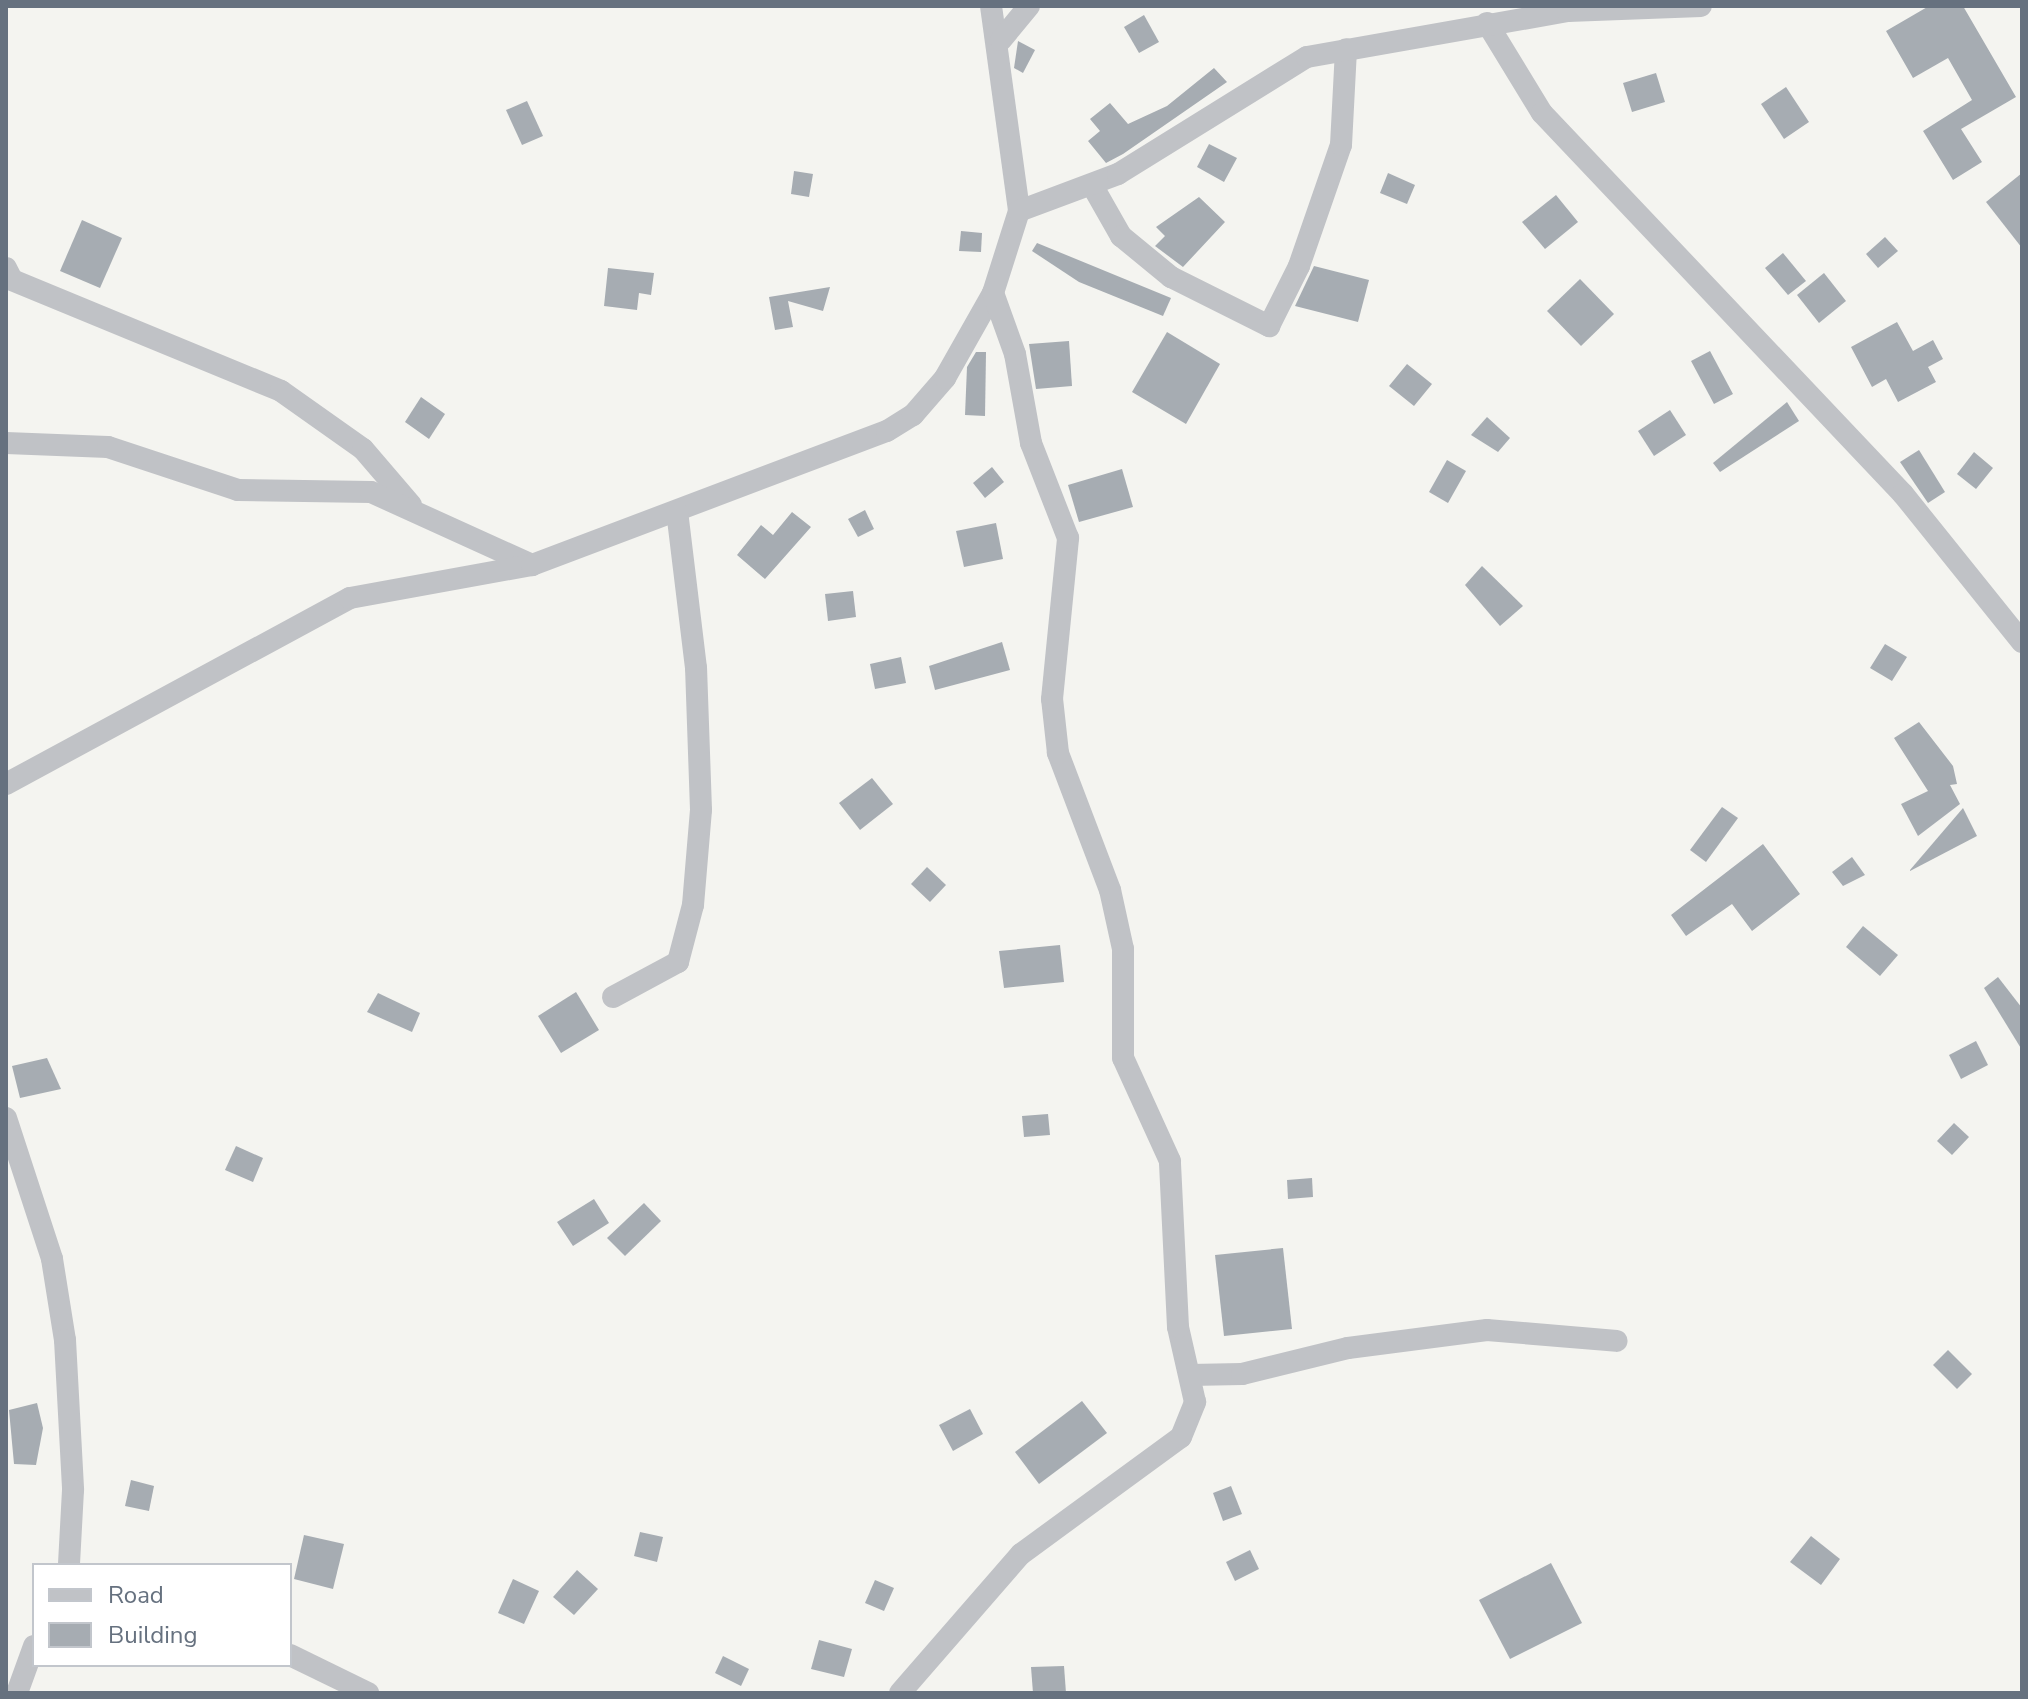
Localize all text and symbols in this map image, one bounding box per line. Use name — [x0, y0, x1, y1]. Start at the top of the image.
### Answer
legend — [32, 1563, 292, 1667]
text: Road — [108, 1579, 164, 1611]
text: Building — [108, 1619, 198, 1651]

